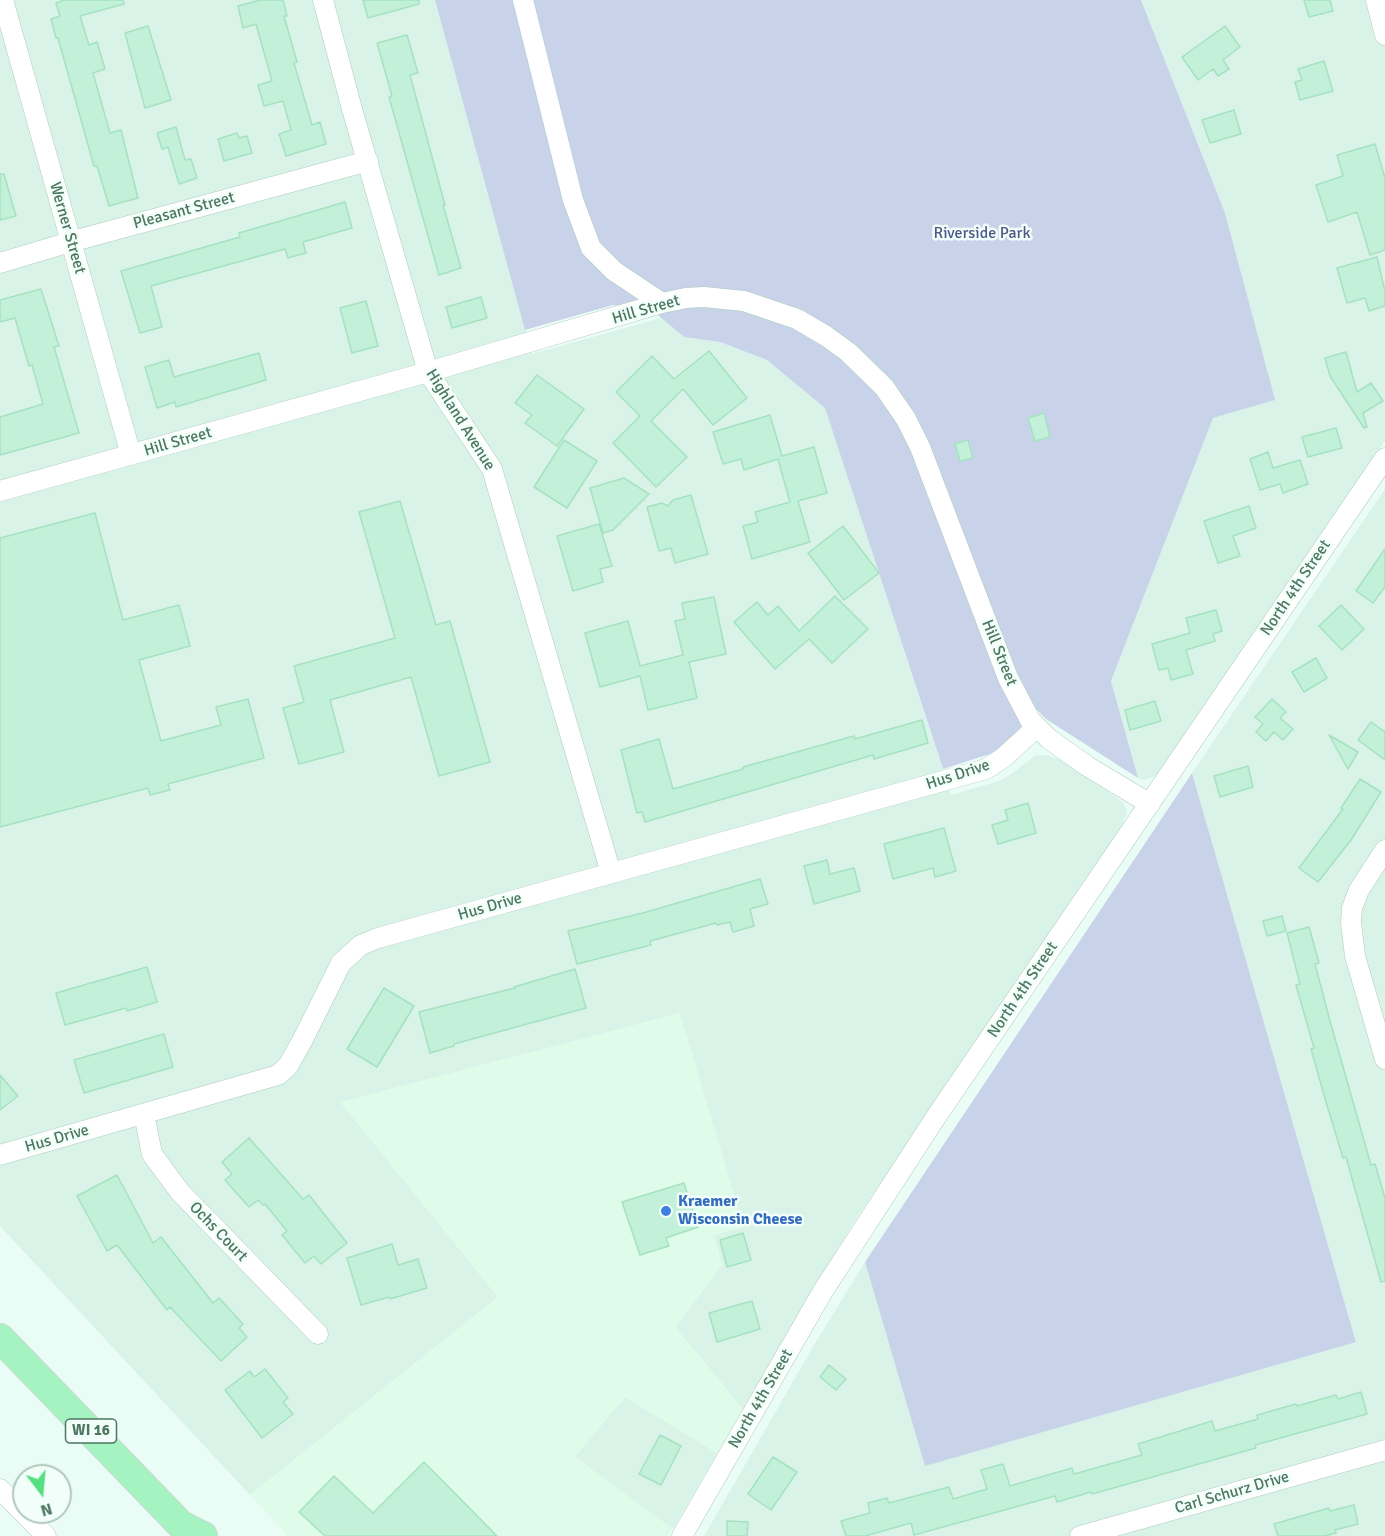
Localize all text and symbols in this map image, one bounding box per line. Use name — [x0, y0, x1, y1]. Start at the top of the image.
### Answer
street label: Werner Street — [45, 180, 89, 276]
street label: Pleasant Street — [131, 188, 237, 234]
park label: Riverside Park — [934, 224, 1030, 244]
street label: Hill Street — [610, 291, 682, 329]
street label: Highland Avenue — [421, 366, 499, 474]
street label: Hill Street — [142, 423, 214, 461]
street label: North 4th Street — [1257, 536, 1335, 640]
street label: Hill Street — [977, 617, 1021, 689]
street label: Hus Drive — [924, 756, 992, 794]
street label: Hus Drive — [456, 889, 524, 925]
street label: North 4th Street — [984, 938, 1062, 1042]
street label: Hus Drive — [23, 1121, 91, 1157]
place label: Kraemer Wisconsin Cheese — [678, 1192, 802, 1230]
street label: Ochs Court — [185, 1198, 251, 1266]
marker: Kraemer Wisconsin Cheese — [659, 1204, 673, 1218]
street label: North 4th Street — [725, 1346, 797, 1452]
road number: WI 16 — [66, 1419, 116, 1443]
north arrow — [12, 1464, 72, 1524]
street label: Carl Schurz Drive — [1173, 1467, 1291, 1519]
text: N — [38, 1498, 55, 1521]

